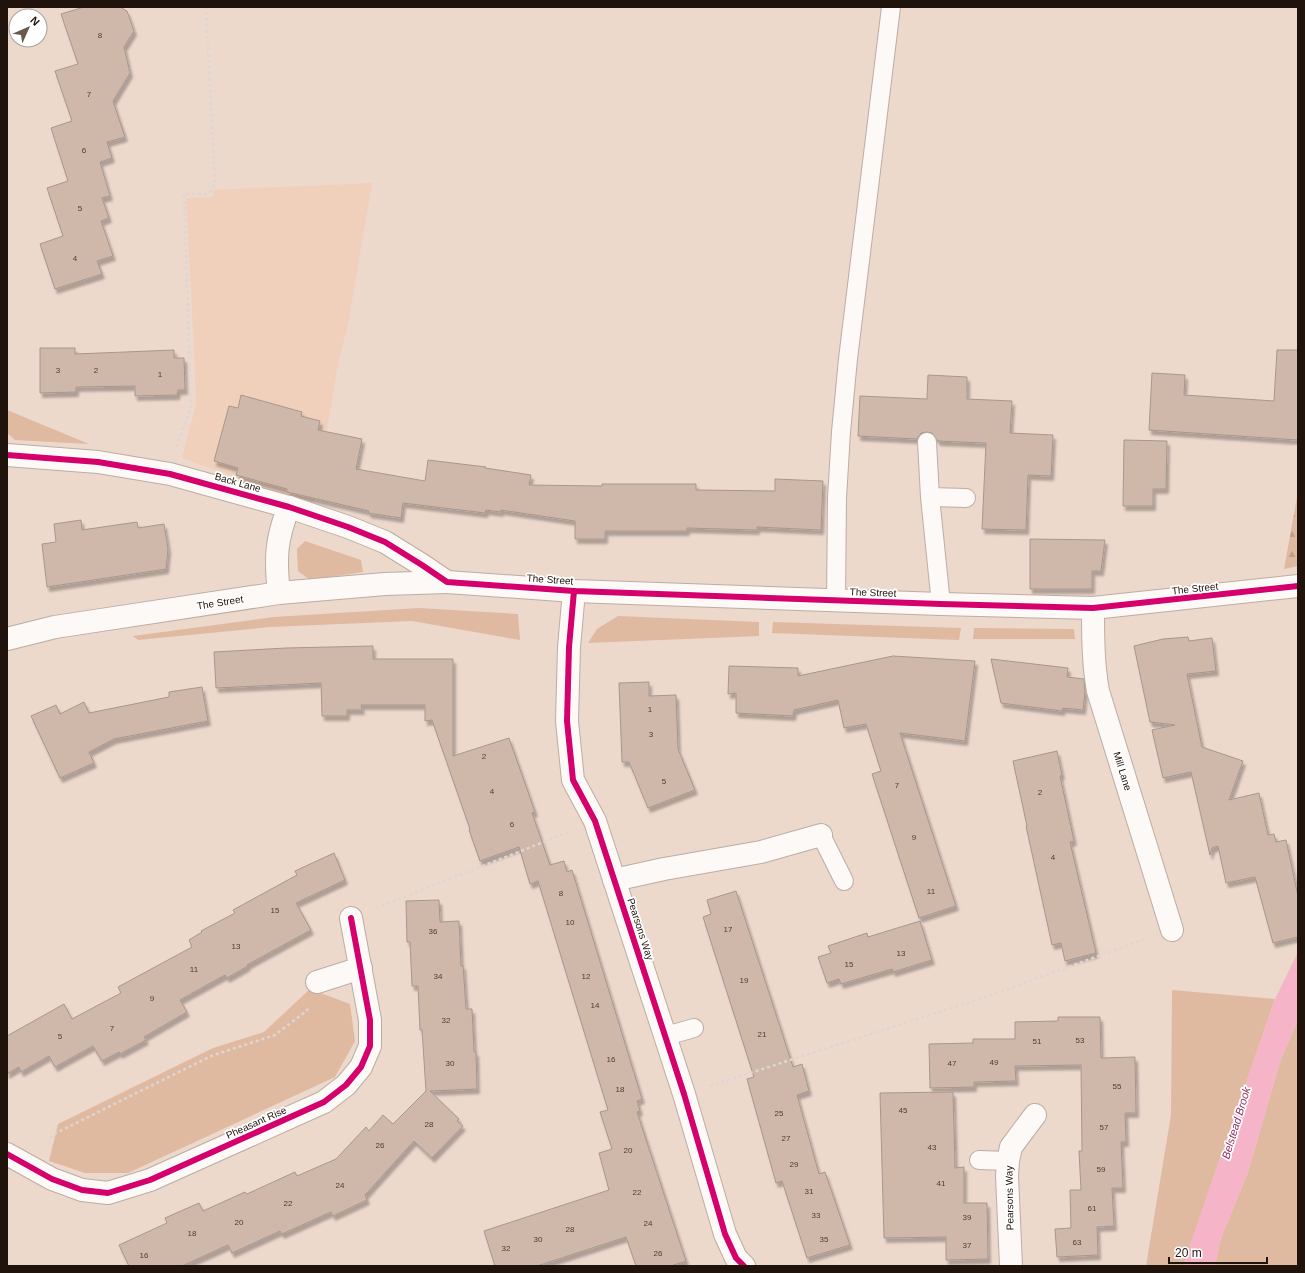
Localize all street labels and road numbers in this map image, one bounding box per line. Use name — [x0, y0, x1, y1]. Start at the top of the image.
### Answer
street label: Back Lane — [214, 471, 263, 494]
street label: The Street — [526, 572, 574, 587]
street label: The Street — [1171, 581, 1219, 596]
street label: The Street — [849, 586, 897, 599]
street label: The Street — [196, 593, 244, 612]
street label: Mill Lane — [1111, 750, 1134, 792]
street label: Pearsons Way — [625, 897, 656, 962]
street label: Pheasant Rise — [224, 1104, 289, 1141]
street label: Pearsons Way — [1003, 1166, 1016, 1230]

